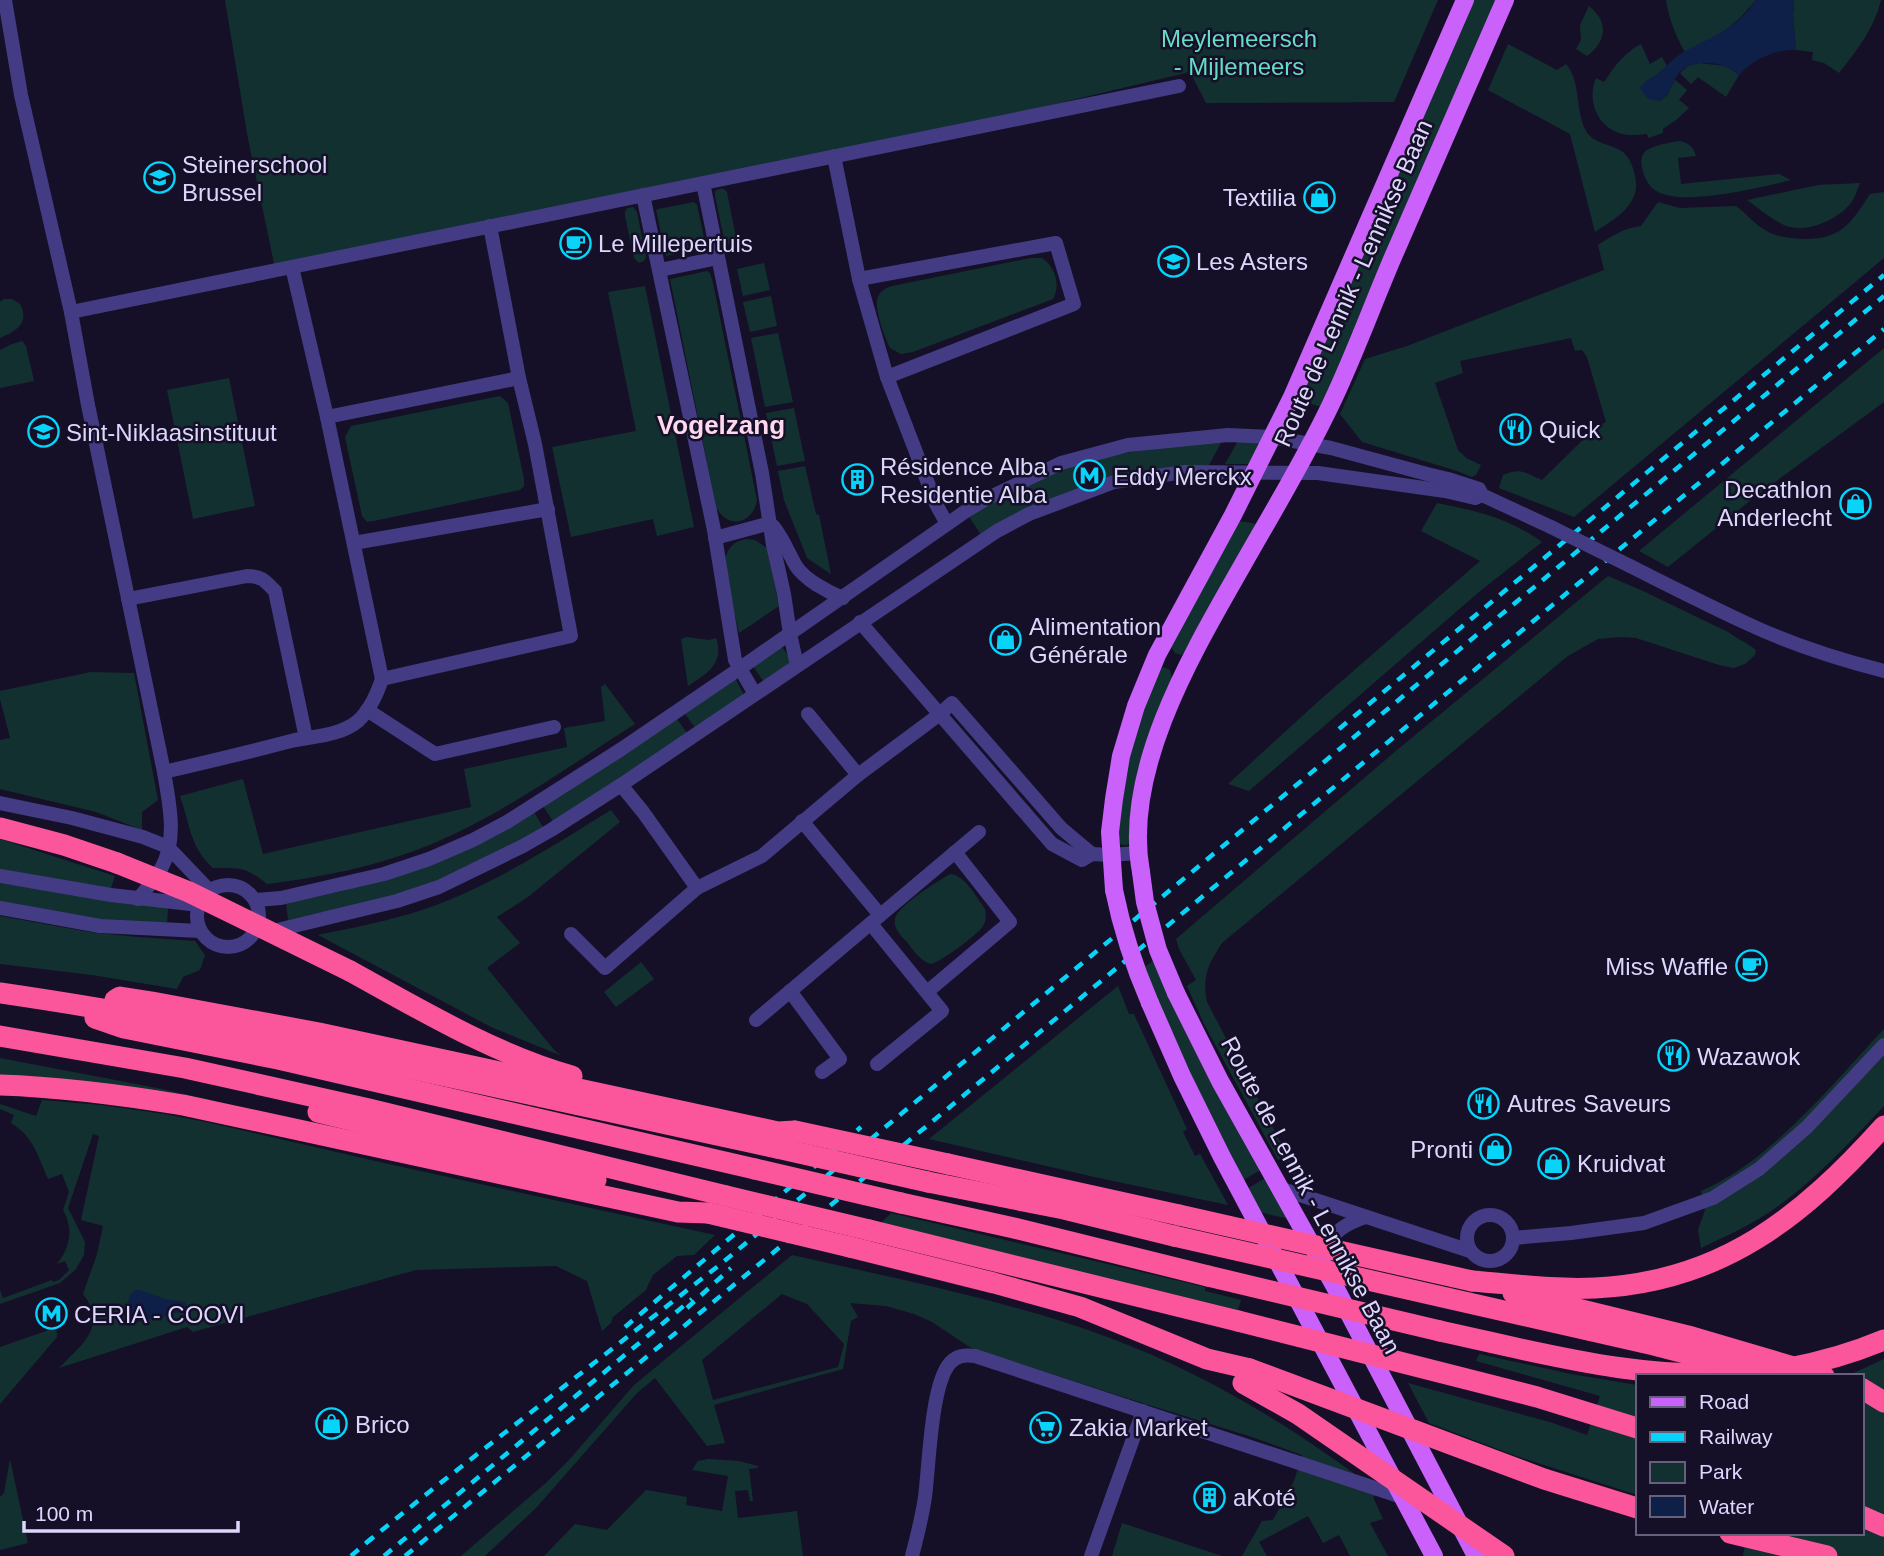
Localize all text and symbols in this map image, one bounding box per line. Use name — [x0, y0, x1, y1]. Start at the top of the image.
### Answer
park label: Meylemeersch - Mijlemeers — [1161, 25, 1317, 80]
street label: Route de Lennik - Lennikse Baan — [1268, 115, 1438, 451]
place label: Steinerschool Brussel — [182, 151, 327, 206]
school or university icon: Steinerschool Brussel — [142, 161, 176, 195]
shop icon: Textilia — [1302, 180, 1336, 214]
place label: Textilia — [1223, 184, 1297, 211]
cafe icon: Le Millepertuis — [558, 226, 592, 260]
place label: Le Millepertuis — [598, 230, 753, 257]
school or university icon: Les Asters — [1156, 244, 1190, 278]
place label: Les Asters — [1196, 248, 1308, 275]
district label: Vogelzang — [657, 410, 785, 440]
restaurant icon: Quick — [1499, 412, 1533, 446]
school or university icon: Sint-Niklaasinstituut — [26, 415, 60, 449]
place label: Quick — [1539, 416, 1601, 443]
place label: Sint-Niklaasinstituut — [66, 419, 277, 446]
place label: Résidence Alba - Residentie Alba — [880, 453, 1061, 508]
metro station icon: Eddy Merckx — [1073, 459, 1107, 493]
building icon: Résidence Alba - Residentie Alba — [840, 463, 874, 497]
place label: Eddy Merckx — [1113, 463, 1252, 490]
place label: Decathlon Anderlecht — [1717, 476, 1832, 531]
shop icon: Decathlon Anderlecht — [1838, 486, 1872, 520]
place label: Alimentation Générale — [1029, 613, 1161, 668]
shop icon: Alimentation Générale — [989, 623, 1023, 657]
cafe icon: Miss Waffle — [1734, 949, 1768, 983]
place label: Miss Waffle — [1605, 953, 1728, 980]
street label: Route de Lennik - Lennikse Baan — [1216, 1032, 1406, 1358]
restaurant icon: Wazawok — [1657, 1039, 1691, 1073]
place label: Wazawok — [1697, 1043, 1801, 1070]
restaurant icon: Autres Saveurs — [1467, 1086, 1501, 1120]
place label: Autres Saveurs — [1507, 1090, 1671, 1117]
shop icon: Pronti — [1479, 1132, 1513, 1166]
place label: Pronti — [1410, 1136, 1473, 1163]
shop icon: Kruidvat — [1537, 1146, 1571, 1180]
place label: Kruidvat — [1577, 1150, 1665, 1177]
metro station icon: CERIA - COOVI — [34, 1297, 68, 1331]
place label: CERIA - COOVI — [74, 1301, 245, 1328]
legend — [1636, 1374, 1863, 1535]
text: Road — [1699, 1390, 1749, 1413]
shop icon: Brico — [315, 1407, 349, 1441]
supermarket icon: Zakia Market — [1029, 1410, 1063, 1444]
place label: Brico — [355, 1411, 410, 1438]
place label: Zakia Market — [1069, 1414, 1208, 1441]
text: Railway — [1699, 1425, 1773, 1448]
text: Park — [1699, 1460, 1743, 1483]
building icon: aKoté — [1193, 1480, 1227, 1514]
place label: aKoté — [1233, 1484, 1296, 1511]
scale bar — [24, 1490, 238, 1534]
text: Water — [1699, 1495, 1754, 1518]
text: 100 m — [35, 1502, 93, 1525]

